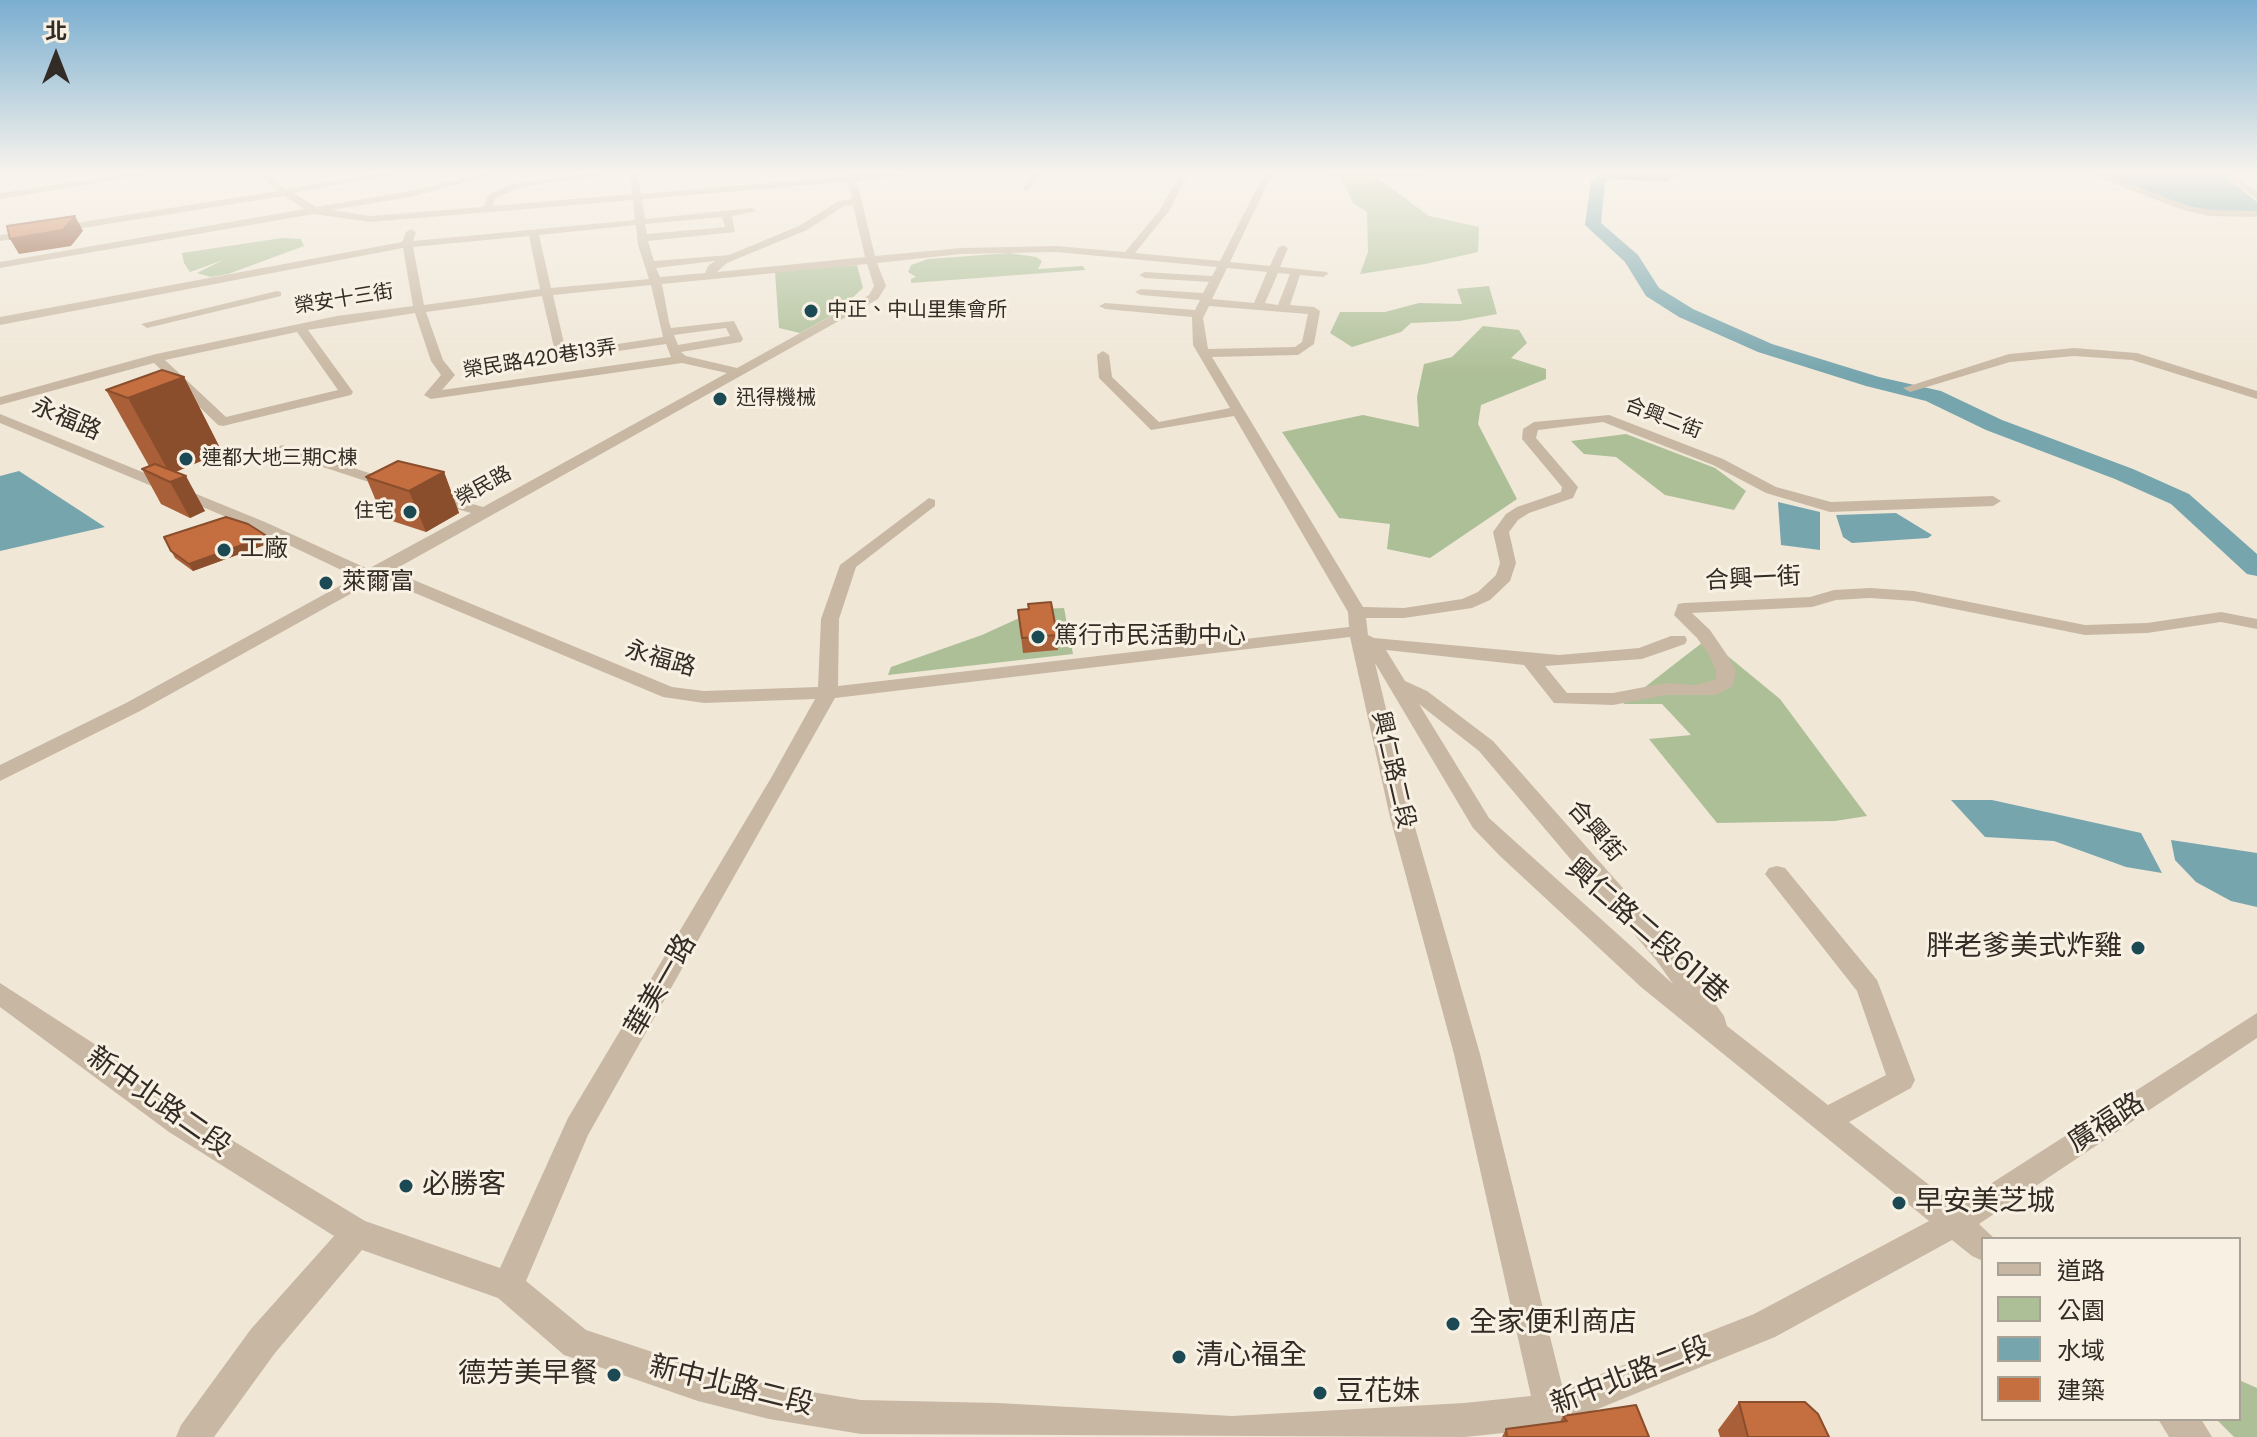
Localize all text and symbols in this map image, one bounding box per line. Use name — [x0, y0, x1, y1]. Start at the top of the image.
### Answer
north arrow — [16, 16, 96, 96]
text: 北 — [45, 16, 67, 47]
street label: 榮安十三街 — [293, 280, 395, 320]
place label: 中正、中山里集會所 — [827, 299, 1007, 323]
marker: 中正、中山里集會所 — [802, 302, 820, 320]
street label: 榮民路420巷13弄 — [462, 336, 618, 384]
place label: 迅得機械 — [736, 387, 816, 411]
marker: 迅得機械 — [711, 390, 729, 408]
street label: 永福路 — [27, 393, 105, 447]
street label: 合興二街 — [1621, 393, 1705, 445]
place label: 連都大地三期C棟 — [202, 447, 357, 471]
marker: 連都大地三期C棟 — [177, 450, 195, 468]
street label: 榮民路 — [452, 462, 516, 512]
place label: 住宅 — [354, 500, 394, 524]
marker: 住宅 — [401, 503, 419, 521]
place label: 工廠 — [240, 536, 288, 564]
marker: 工廠 — [215, 541, 233, 559]
street label: 合興一街 — [1704, 563, 1802, 597]
place label: 萊爾富 — [342, 569, 414, 597]
marker: 萊爾富 — [317, 574, 335, 592]
place label: 篤行市民活動中心 — [1054, 623, 1246, 651]
marker: 篤行市民活動中心 — [1029, 628, 1047, 646]
street label: 永福路 — [621, 636, 699, 684]
street label: 興仁路二段 — [1364, 708, 1420, 832]
street label: 合興街 — [1561, 795, 1629, 869]
street label: 興仁路二段611巷 — [1558, 853, 1734, 1011]
street label: 華美一路 — [619, 929, 705, 1043]
place label: 胖老爹美式炸雞 — [1926, 931, 2122, 965]
marker: 胖老爹美式炸雞 — [2129, 939, 2147, 957]
street label: 新中北路二段 — [80, 1041, 236, 1165]
street label: 廣福路 — [2063, 1087, 2151, 1161]
place label: 必勝客 — [422, 1169, 506, 1203]
marker: 必勝客 — [397, 1177, 415, 1195]
place label: 早安美芝城 — [1915, 1186, 2055, 1220]
marker: 早安美芝城 — [1890, 1194, 1908, 1212]
legend — [1981, 1237, 2241, 1421]
text: 道路 — [2057, 1254, 2105, 1287]
text: 公園 — [2057, 1294, 2105, 1327]
place label: 全家便利商店 — [1469, 1307, 1637, 1341]
marker: 全家便利商店 — [1444, 1315, 1462, 1333]
street label: 新中北路二段 — [1547, 1331, 1715, 1423]
text: 水域 — [2057, 1334, 2105, 1367]
place label: 清心福全 — [1195, 1340, 1307, 1374]
marker: 清心福全 — [1170, 1348, 1188, 1366]
street label: 新中北路二段 — [645, 1350, 817, 1424]
place label: 德芳美早餐 — [458, 1358, 598, 1392]
marker: 德芳美早餐 — [605, 1366, 623, 1384]
text: 建築 — [2057, 1374, 2105, 1407]
place label: 豆花妹 — [1336, 1376, 1420, 1410]
marker: 豆花妹 — [1311, 1384, 1329, 1402]

